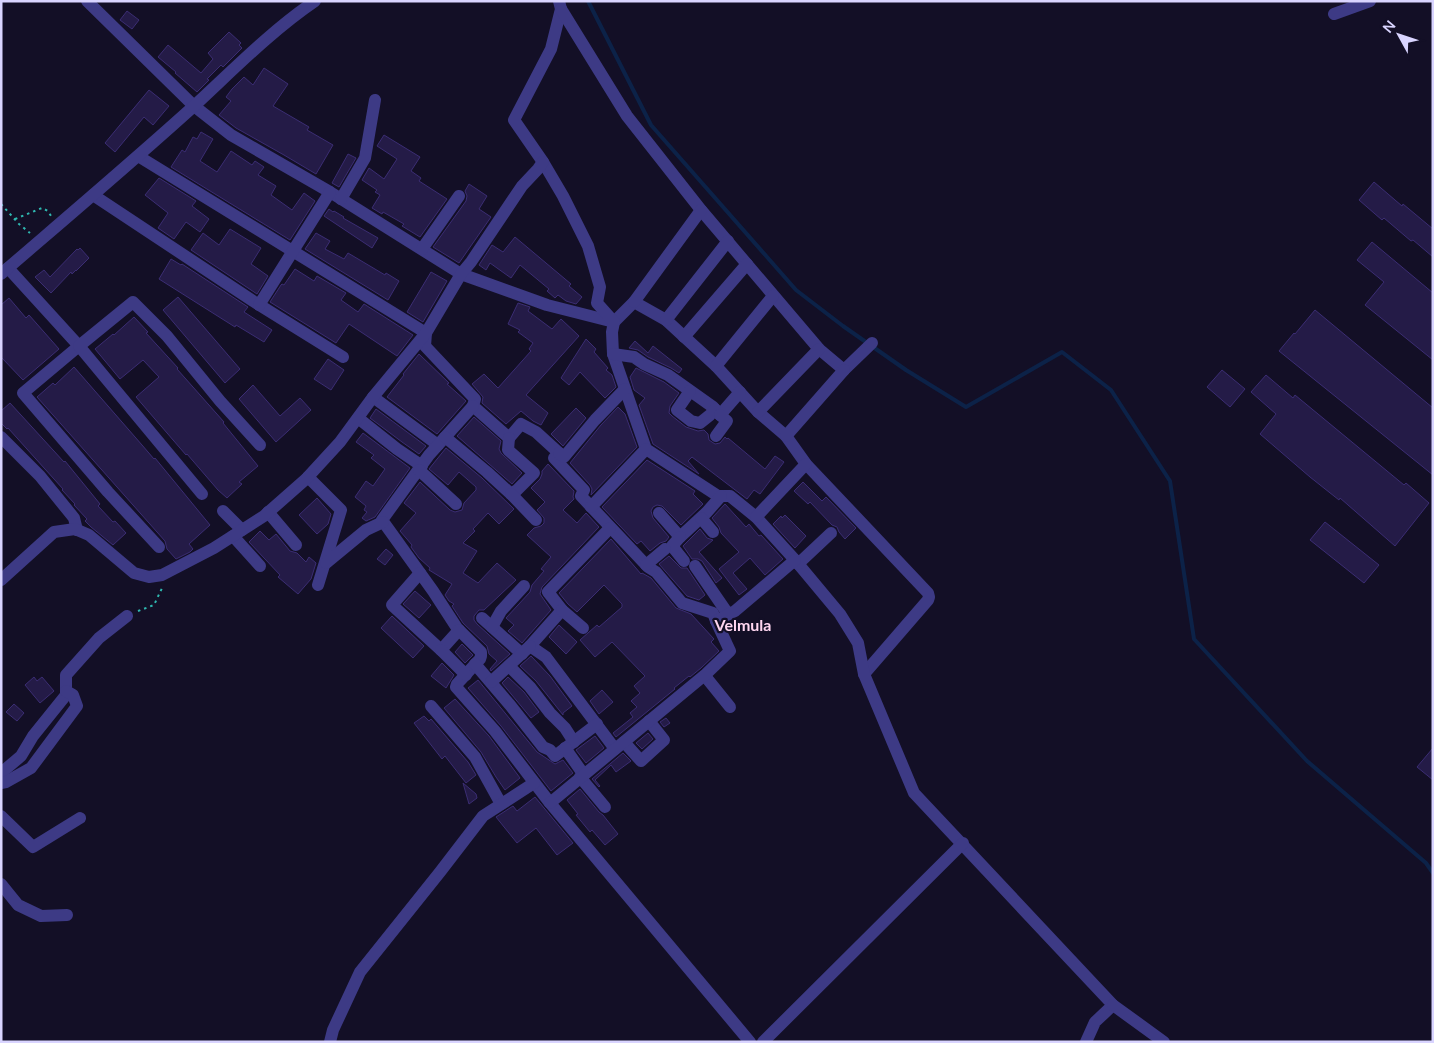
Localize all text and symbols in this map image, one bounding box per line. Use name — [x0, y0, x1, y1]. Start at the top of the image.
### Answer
north arrow — [1374, 10, 1424, 60]
text: N — [1379, 17, 1399, 36]
district label: Velmula — [714, 615, 771, 634]

